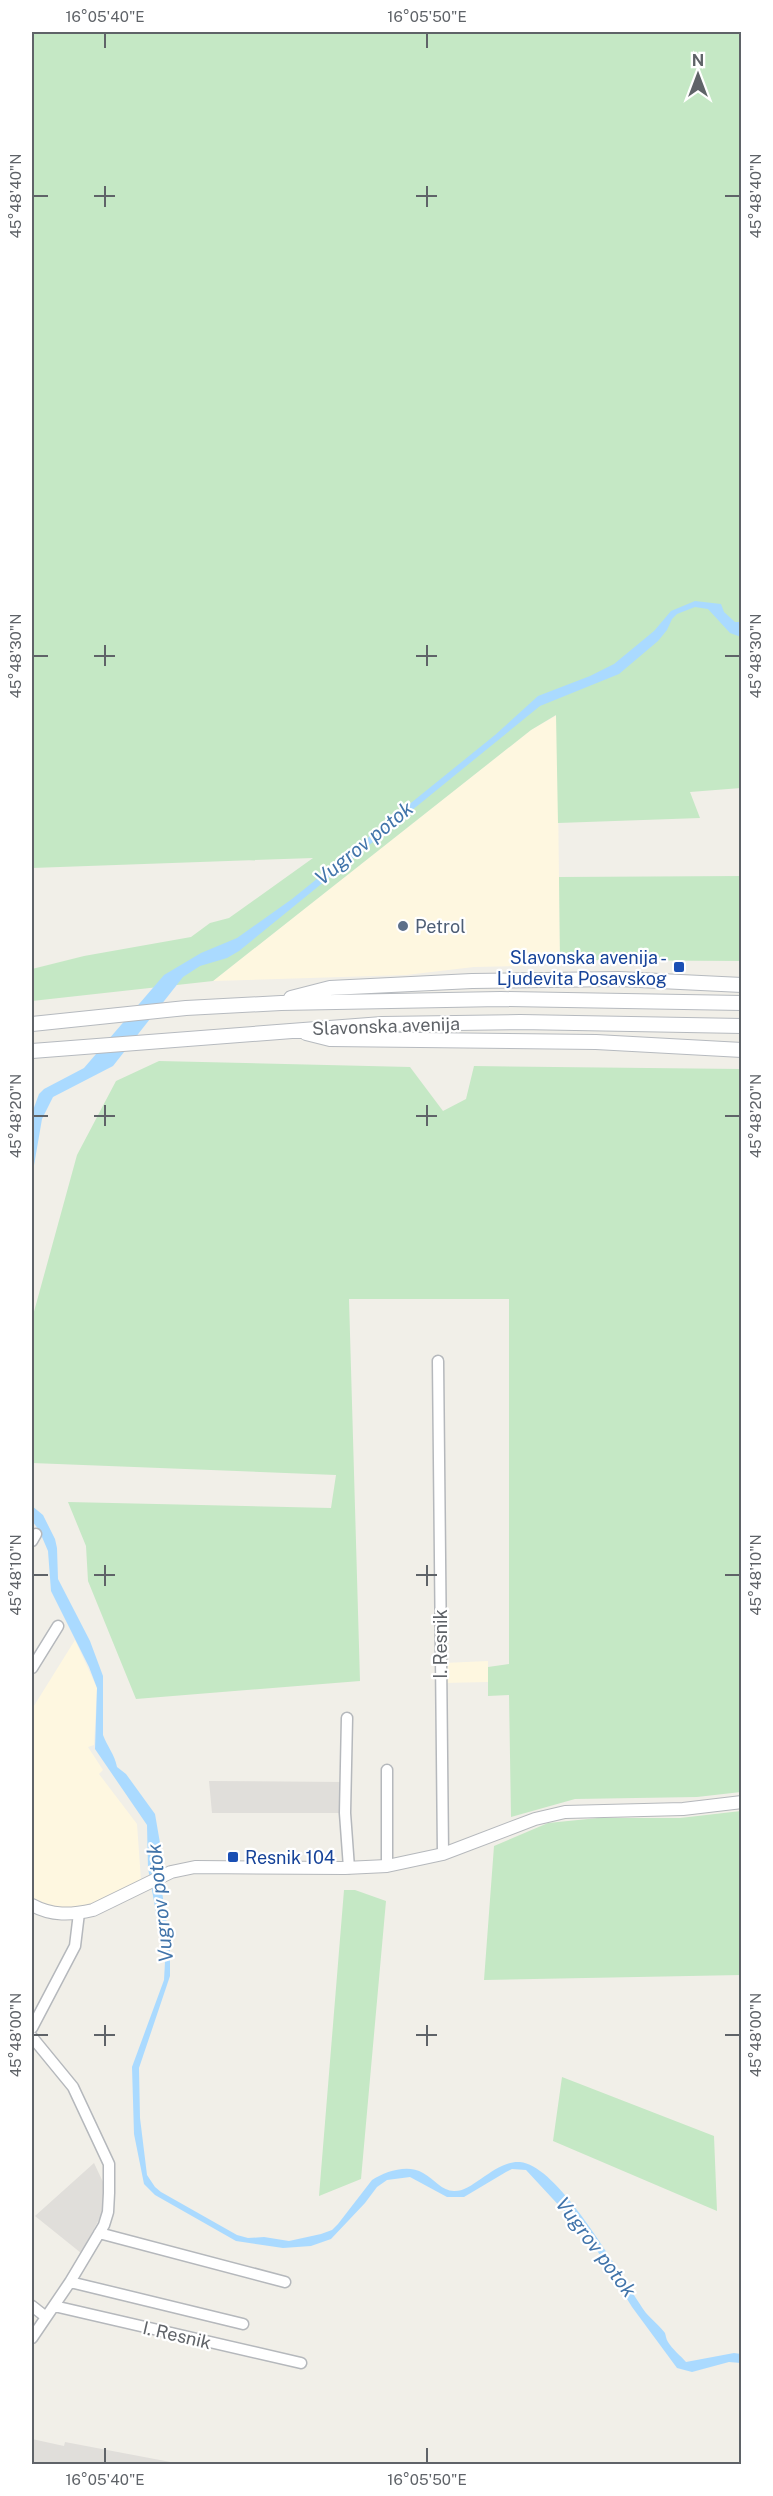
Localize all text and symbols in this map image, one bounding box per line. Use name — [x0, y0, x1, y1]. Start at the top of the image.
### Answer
text: 16°05'40"E — [65, 8, 145, 25]
text: 16°05'50"E — [387, 8, 467, 25]
north arrow — [668, 45, 728, 105]
text: N — [692, 51, 704, 70]
text: 45°48'40"N — [7, 153, 24, 239]
text: 45°48'40"N — [747, 153, 764, 239]
text: 45°48'30"N — [7, 614, 24, 698]
text: 45°48'30"N — [747, 614, 764, 698]
water label: Vugrov potok — [310, 796, 418, 890]
place label: Petrol — [415, 916, 466, 937]
marker: Petrol — [396, 919, 410, 933]
place label: Slavonska avenija - Ljudevita Posavskog — [497, 947, 667, 989]
marker: Slavonska avenija - Ljudevita Posavskog — [672, 960, 686, 974]
street label: Slavonska avenija — [312, 1013, 460, 1039]
text: 45°48'20"N — [7, 1074, 24, 1158]
text: 45°48'20"N — [747, 1074, 764, 1158]
text: 45°48'10"N — [7, 1534, 24, 1616]
text: 45°48'10"N — [747, 1534, 764, 1616]
street label: I. Resnik — [430, 1609, 451, 1679]
water label: Vugrov potok — [142, 1842, 178, 1963]
place label: Resnik 104 — [245, 1847, 335, 1868]
marker: Resnik 104 — [226, 1850, 240, 1864]
text: 45°48'00"N — [7, 1993, 24, 2077]
text: 45°48'00"N — [747, 1993, 764, 2077]
water label: Vugrov potok — [551, 2192, 642, 2302]
street label: I. Resnik — [141, 2317, 213, 2353]
text: 16°05'40"E — [65, 2471, 145, 2488]
text: 16°05'50"E — [387, 2471, 467, 2488]

